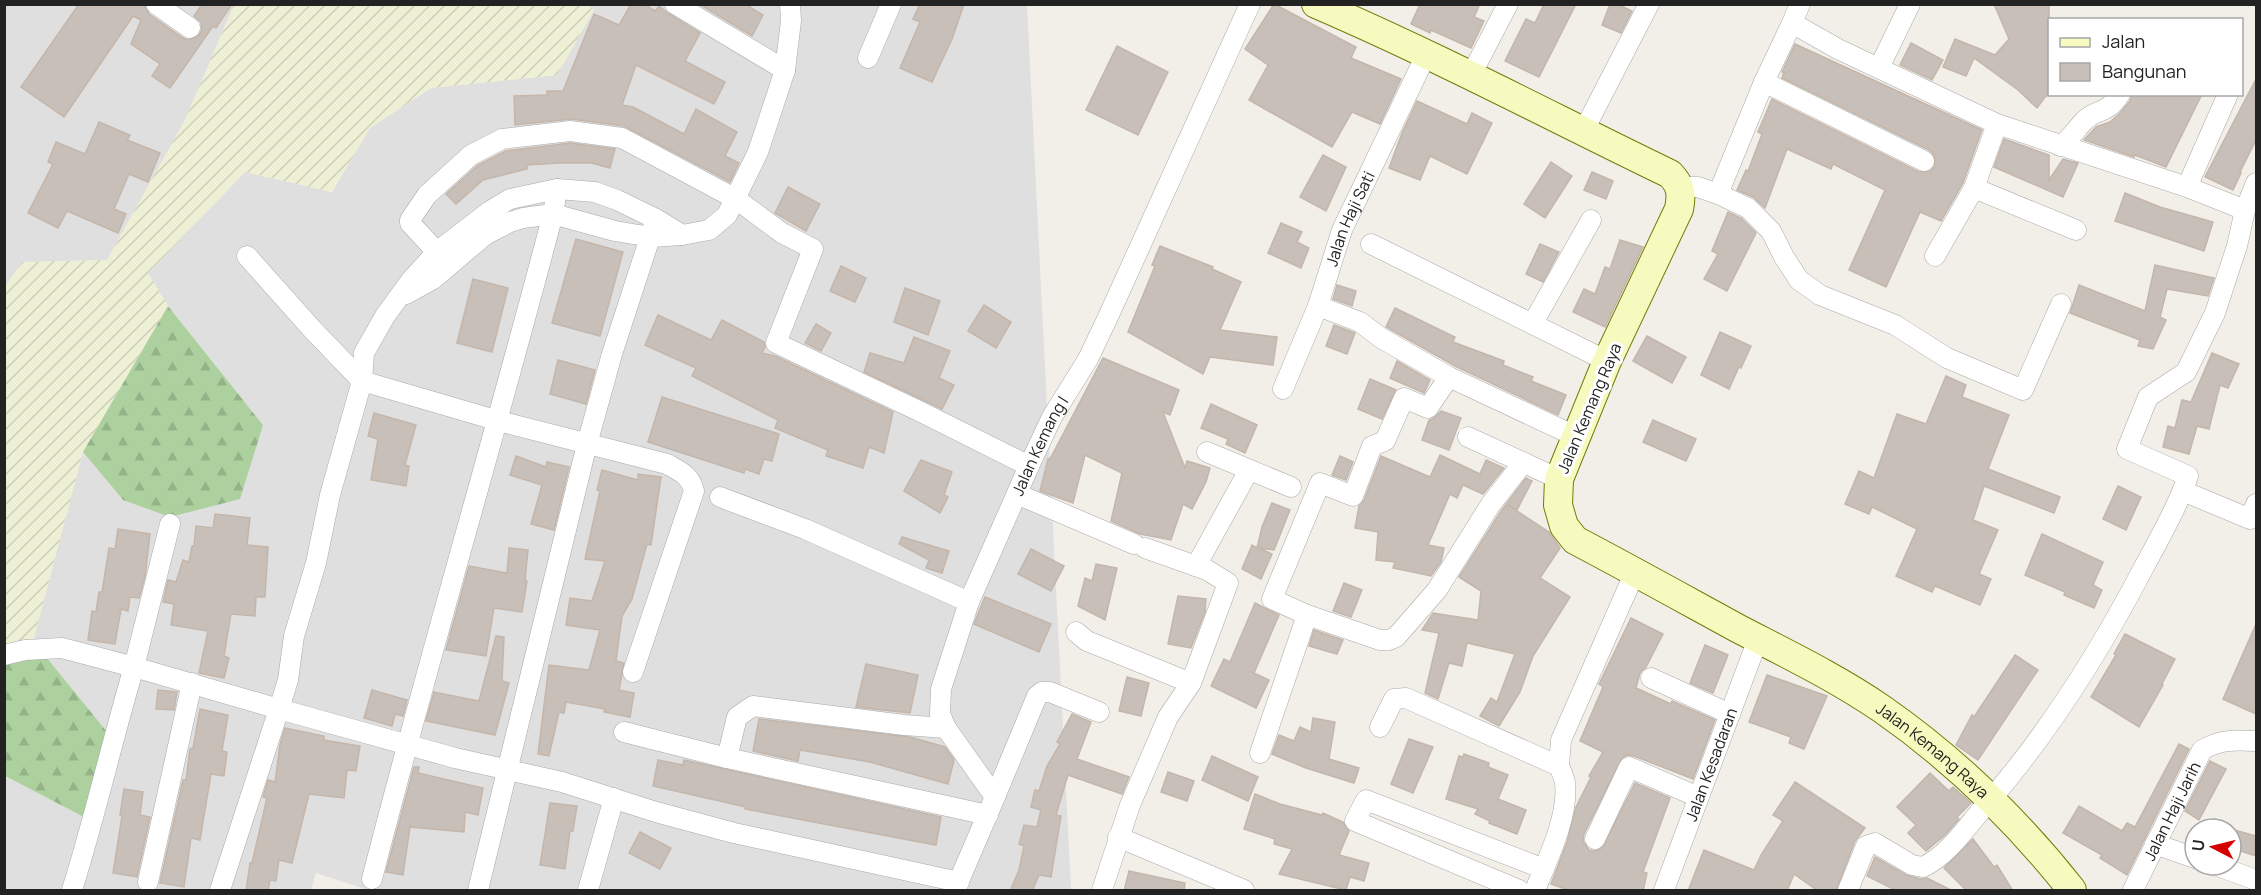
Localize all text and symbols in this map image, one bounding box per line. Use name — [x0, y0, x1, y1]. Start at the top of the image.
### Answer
legend — [2048, 18, 2243, 96]
text: Jalan — [2102, 29, 2145, 53]
text: Bangunan — [2102, 59, 2186, 83]
street label: Jalan Haji Sati — [1320, 168, 1380, 269]
street label: Jalan Kemang Raya — [1552, 339, 1626, 477]
street label: Jalan Kemang I — [1006, 392, 1073, 499]
street label: Jalan Kemang Raya — [1872, 697, 1994, 803]
street label: Jalan Kesadaran — [1680, 705, 1742, 824]
street label: Jalan Haji Jarih — [2138, 758, 2206, 864]
north arrow — [2183, 817, 2243, 877]
text: U — [2186, 838, 2210, 852]

